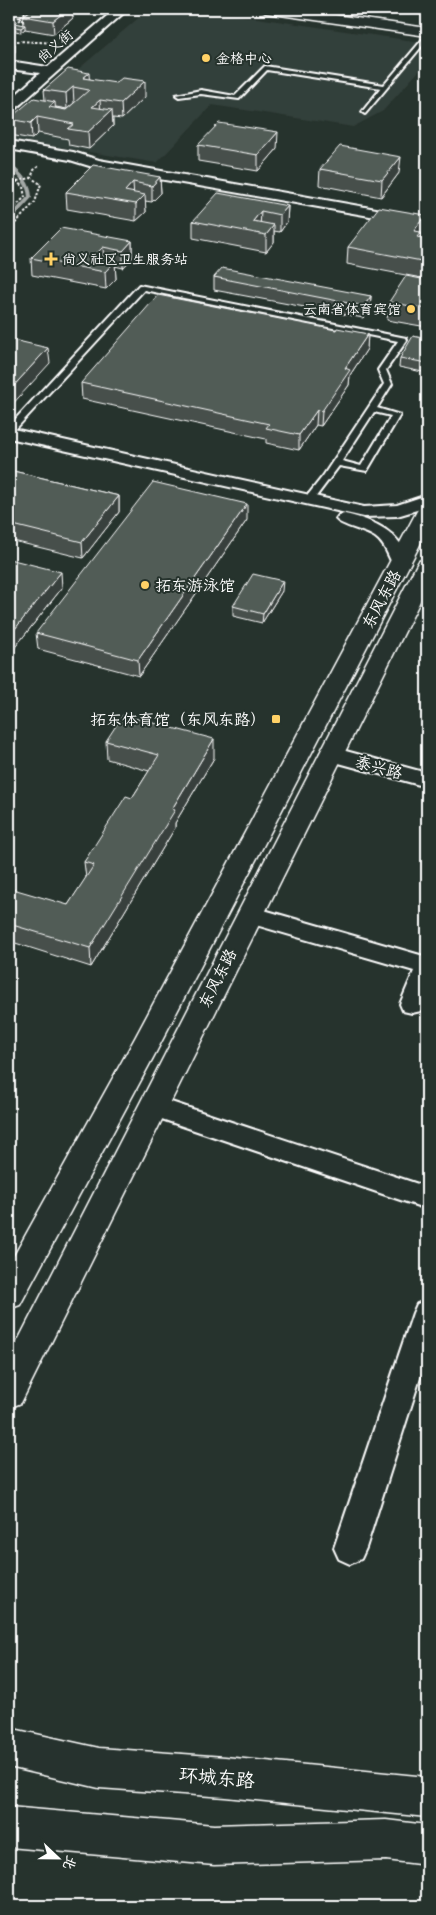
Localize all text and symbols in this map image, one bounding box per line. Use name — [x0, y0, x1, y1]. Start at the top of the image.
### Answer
street label: 尚义街 — [33, 25, 77, 67]
place label: 金格中心 — [216, 49, 272, 67]
marker: 金格中心 — [200, 52, 212, 64]
place label: 尚义社区卫生服务站 — [62, 250, 188, 268]
marker: 尚义社区卫生服务站 — [44, 252, 58, 266]
place label: 云南省体育宾馆 — [303, 300, 401, 318]
marker: 云南省体育宾馆 — [405, 303, 417, 315]
street label: 东风东路 — [357, 566, 405, 632]
place label: 拓东游泳馆 — [155, 575, 235, 595]
marker: 拓东游泳馆 — [139, 579, 151, 591]
place label: 拓东体育馆（东风东路） — [90, 709, 266, 729]
marker: 拓东体育馆（东风东路） — [270, 713, 282, 725]
street label: 泰兴路 — [353, 751, 405, 783]
street label: 东风东路 — [194, 945, 240, 1011]
street label: 环城东路 — [178, 1762, 256, 1792]
north arrow — [32, 1832, 82, 1882]
text: 北 — [59, 1853, 81, 1873]

